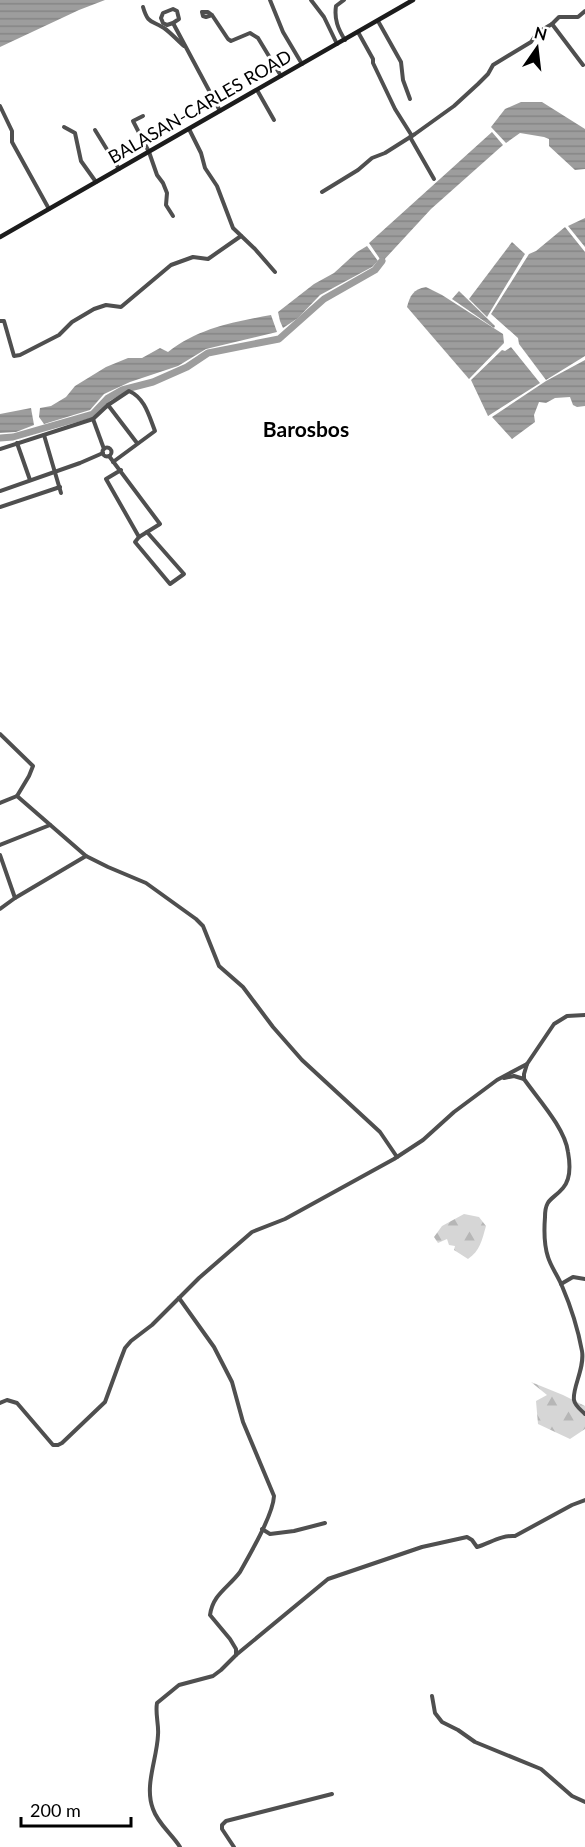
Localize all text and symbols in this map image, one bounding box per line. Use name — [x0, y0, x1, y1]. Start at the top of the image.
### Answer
north arrow — [507, 18, 567, 78]
text: N — [532, 22, 549, 44]
street label: BALASAN-CARLES ROAD — [104, 45, 295, 168]
district label: Barosbos — [263, 416, 349, 441]
scale bar — [21, 1790, 130, 1828]
text: 200 m — [30, 1799, 81, 1821]

